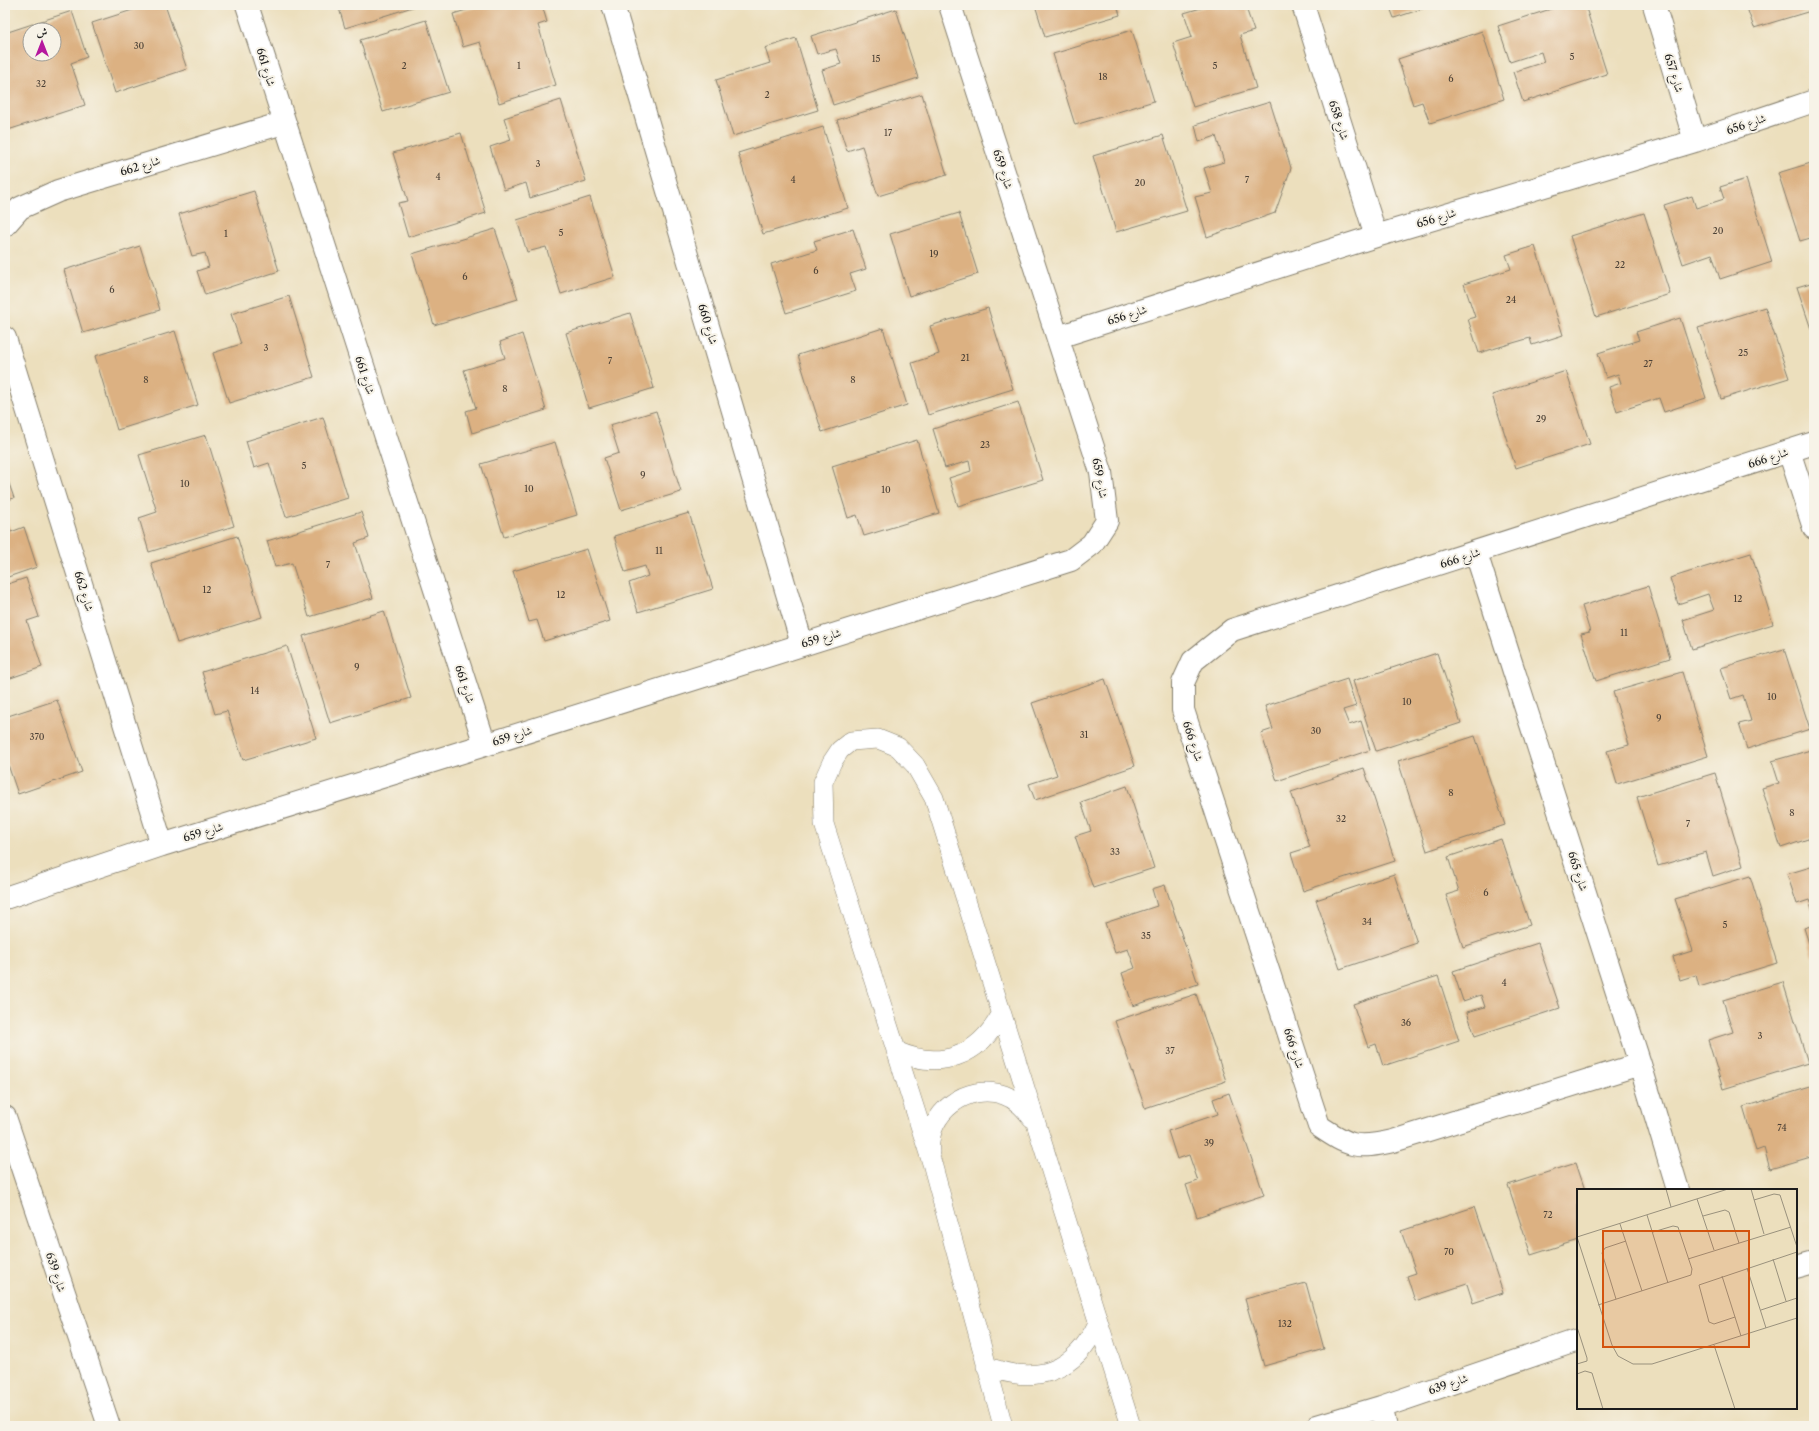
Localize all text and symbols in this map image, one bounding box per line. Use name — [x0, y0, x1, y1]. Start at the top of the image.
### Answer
north arrow — [22, 22, 62, 62]
text: ش — [37, 25, 48, 39]
house number: 30 — [134, 40, 145, 51]
street label: شارع 661 — [251, 46, 278, 89]
house number: 5 — [1570, 51, 1575, 62]
street label: شارع 657 — [1659, 52, 1687, 95]
house number: 15 — [872, 53, 880, 64]
house number: 2 — [401, 60, 407, 71]
house number: 1 — [517, 60, 521, 71]
house number: 5 — [1213, 60, 1218, 71]
house number: 18 — [1098, 71, 1108, 82]
house number: 6 — [1448, 73, 1454, 84]
house number: 32 — [36, 78, 46, 89]
house number: 2 — [764, 89, 770, 100]
street label: شارع 658 — [1323, 98, 1352, 143]
street label: شارع 656 — [1724, 111, 1769, 140]
house number: 17 — [884, 127, 893, 138]
street label: شارع 659 — [987, 147, 1016, 192]
street label: شارع 662 — [118, 153, 163, 182]
house number: 3 — [536, 158, 541, 169]
house number: 4 — [435, 171, 441, 182]
house number: 4 — [790, 174, 796, 185]
house number: 7 — [1245, 174, 1250, 185]
house number: 20 — [1135, 177, 1146, 188]
street label: شارع 656 — [1414, 205, 1458, 234]
house number: 20 — [1713, 225, 1724, 236]
house number: 5 — [559, 227, 564, 238]
house number: 1 — [224, 228, 228, 239]
house number: 19 — [929, 248, 939, 259]
house number: 22 — [1615, 259, 1625, 270]
house number: 6 — [813, 265, 819, 276]
house number: 6 — [462, 271, 468, 282]
house number: 6 — [109, 284, 115, 295]
house number: 24 — [1506, 294, 1516, 305]
street label: شارع 660 — [692, 302, 721, 347]
street label: شارع 656 — [1105, 302, 1150, 331]
house number: 3 — [264, 342, 269, 353]
house number: 25 — [1738, 347, 1748, 358]
house number: 21 — [961, 352, 970, 363]
street label: شارع 661 — [349, 354, 378, 397]
house number: 7 — [608, 355, 613, 366]
house number: 27 — [1643, 358, 1653, 369]
house number: 8 — [143, 374, 149, 385]
house number: 8 — [850, 374, 856, 385]
house number: 8 — [502, 383, 508, 394]
house number: 29 — [1536, 413, 1546, 424]
house number: 23 — [980, 439, 990, 450]
street label: شارع 666 — [1746, 445, 1791, 474]
street label: شارع 659 — [1086, 457, 1111, 500]
house number: 5 — [302, 460, 307, 471]
house number: 9 — [640, 469, 646, 480]
house number: 10 — [180, 478, 190, 489]
house number: 10 — [524, 483, 534, 494]
house number: 10 — [881, 484, 891, 495]
house number: 11 — [655, 545, 663, 556]
street label: شارع 666 — [1438, 545, 1483, 574]
house number: 7 — [326, 559, 331, 570]
street label: شارع 662 — [68, 569, 97, 614]
house number: 12 — [203, 584, 211, 595]
house number: 12 — [557, 589, 565, 600]
house number: 12 — [1734, 593, 1742, 604]
street label: شارع 659 — [799, 625, 843, 654]
house number: 11 — [1620, 627, 1628, 638]
house number: 9 — [354, 661, 360, 672]
street label: شارع 661 — [449, 663, 478, 706]
house number: 14 — [251, 685, 260, 696]
house number: 10 — [1767, 691, 1777, 702]
house number: 10 — [1402, 696, 1412, 707]
house number: 9 — [1656, 712, 1662, 723]
street label: شارع 666 — [1177, 719, 1206, 764]
street label: شارع 659 — [490, 723, 535, 752]
house number: 30 — [1311, 725, 1322, 736]
house number: 31 — [1080, 729, 1089, 740]
house number: 370 — [29, 731, 45, 742]
house number: 8 — [1448, 787, 1454, 798]
house number: 8 — [1789, 807, 1795, 818]
house number: 32 — [1336, 813, 1346, 824]
house number: 7 — [1686, 818, 1691, 829]
street label: شارع 659 — [181, 819, 225, 848]
house number: 33 — [1110, 846, 1120, 857]
street label: شارع 665 — [1562, 849, 1591, 894]
house number: 6 — [1483, 887, 1489, 898]
house number: 34 — [1362, 916, 1372, 927]
house number: 5 — [1723, 919, 1728, 930]
house number: 35 — [1141, 930, 1151, 941]
house number: 4 — [1501, 977, 1507, 988]
house number: 36 — [1401, 1017, 1411, 1028]
street label: شارع 666 — [1278, 1026, 1307, 1071]
house number: 3 — [1758, 1030, 1763, 1041]
house number: 37 — [1165, 1045, 1175, 1056]
house number: 74 — [1777, 1122, 1787, 1133]
house number: 39 — [1204, 1137, 1214, 1148]
inset map — [1577, 1189, 1797, 1409]
house number: 72 — [1543, 1209, 1553, 1220]
house number: 70 — [1444, 1246, 1454, 1257]
street label: شارع 639 — [40, 1250, 69, 1295]
house number: 132 — [1278, 1318, 1292, 1329]
street label: شارع 639 — [1426, 1371, 1471, 1400]

